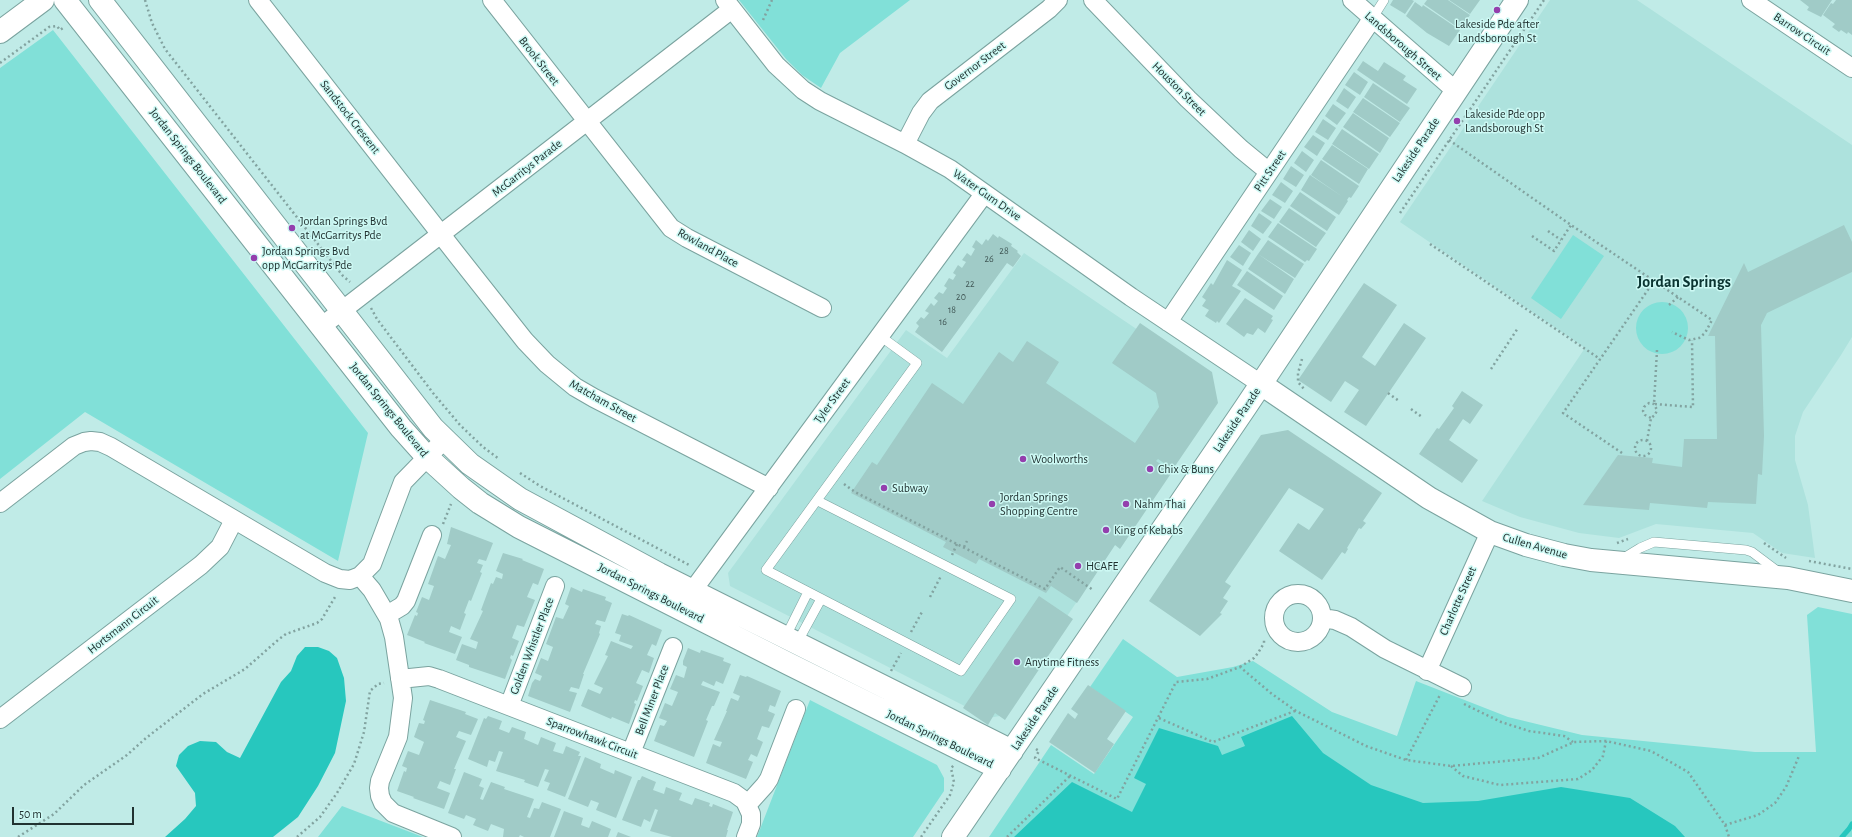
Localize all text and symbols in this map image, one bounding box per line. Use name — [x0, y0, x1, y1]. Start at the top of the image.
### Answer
marker: Lakeside Pde after Landsborough St — [1492, 5, 1502, 15]
street label: Landsborough Street — [1362, 9, 1444, 83]
street label: Barrow Circuit — [1771, 10, 1833, 58]
place label: Lakeside Pde after Landsborough St — [1455, 17, 1539, 45]
street label: Brook Street — [516, 34, 562, 88]
street label: Governor Street — [941, 38, 1009, 94]
street label: Houston Street — [1149, 59, 1209, 119]
street label: Sandstock Crescent — [317, 77, 383, 157]
street label: Jordan Springs Boulevard — [146, 105, 230, 207]
place label: Lakeside Pde opp Landsborough St — [1465, 107, 1545, 135]
street label: Lakeside Parade — [1389, 115, 1443, 185]
marker: Lakeside Pde opp Landsborough St — [1452, 116, 1462, 126]
street label: McGarritys Parade — [489, 136, 565, 200]
street label: Pitt Street — [1251, 147, 1289, 195]
street label: Water Gum Drive — [950, 166, 1024, 224]
place label: Jordan Springs Bvd at McGarritys Pde — [300, 214, 387, 242]
marker: Jordan Springs Bvd at McGarritys Pde — [287, 223, 297, 233]
street label: Rowland Place — [675, 225, 741, 271]
place label: Jordan Springs Bvd opp McGarritys Pde — [262, 244, 352, 272]
house number: 28 — [999, 245, 1009, 257]
marker: Jordan Springs Bvd opp McGarritys Pde — [249, 253, 259, 263]
house number: 26 — [984, 253, 994, 265]
district label: Jordan Springs — [1637, 272, 1731, 292]
house number: 22 — [965, 278, 975, 290]
house number: 20 — [956, 291, 966, 303]
house number: 18 — [948, 304, 956, 316]
house number: 16 — [939, 316, 947, 328]
street label: Jordan Springs Boulevard — [347, 360, 431, 460]
street label: Tyler Street — [811, 375, 853, 427]
street label: Matcham Street — [567, 377, 639, 425]
street label: Lakeside Parade — [1210, 385, 1264, 455]
place label: Woolworths — [1031, 452, 1088, 466]
marker: Woolworths — [1018, 454, 1028, 464]
place label: Chix & Buns — [1158, 462, 1214, 476]
marker: Chix & Buns — [1145, 464, 1155, 474]
place label: Subway — [892, 481, 928, 495]
marker: Subway — [879, 483, 889, 493]
place label: Jordan Springs Shopping Centre — [1000, 490, 1078, 518]
place label: Nahm Thai — [1134, 497, 1186, 511]
marker: Jordan Springs Shopping Centre — [987, 499, 997, 509]
marker: Nahm Thai — [1121, 499, 1131, 509]
place label: King of Kebabs — [1114, 523, 1183, 537]
marker: King of Kebabs — [1101, 525, 1111, 535]
street label: Cullen Avenue — [1501, 530, 1569, 562]
place label: HCAFE — [1086, 559, 1118, 573]
street label: Jordan Springs Boulevard — [596, 560, 706, 626]
marker: HCAFE — [1073, 561, 1083, 571]
street label: Charlotte Street — [1436, 564, 1480, 638]
street label: Hortsmann Circuit — [85, 593, 161, 657]
street label: Golden Whistler Place — [507, 595, 557, 697]
place label: Anytime Fitness — [1025, 655, 1099, 669]
marker: Anytime Fitness — [1012, 657, 1022, 667]
street label: Bell Miner Place — [632, 663, 672, 737]
street label: Lakeside Parade — [1008, 683, 1062, 753]
street label: Jordan Springs Boulevard — [884, 707, 996, 771]
street label: Sparrowhawk Circuit — [544, 714, 640, 762]
scale bar — [14, 799, 136, 825]
text: 50 m — [19, 808, 42, 820]

